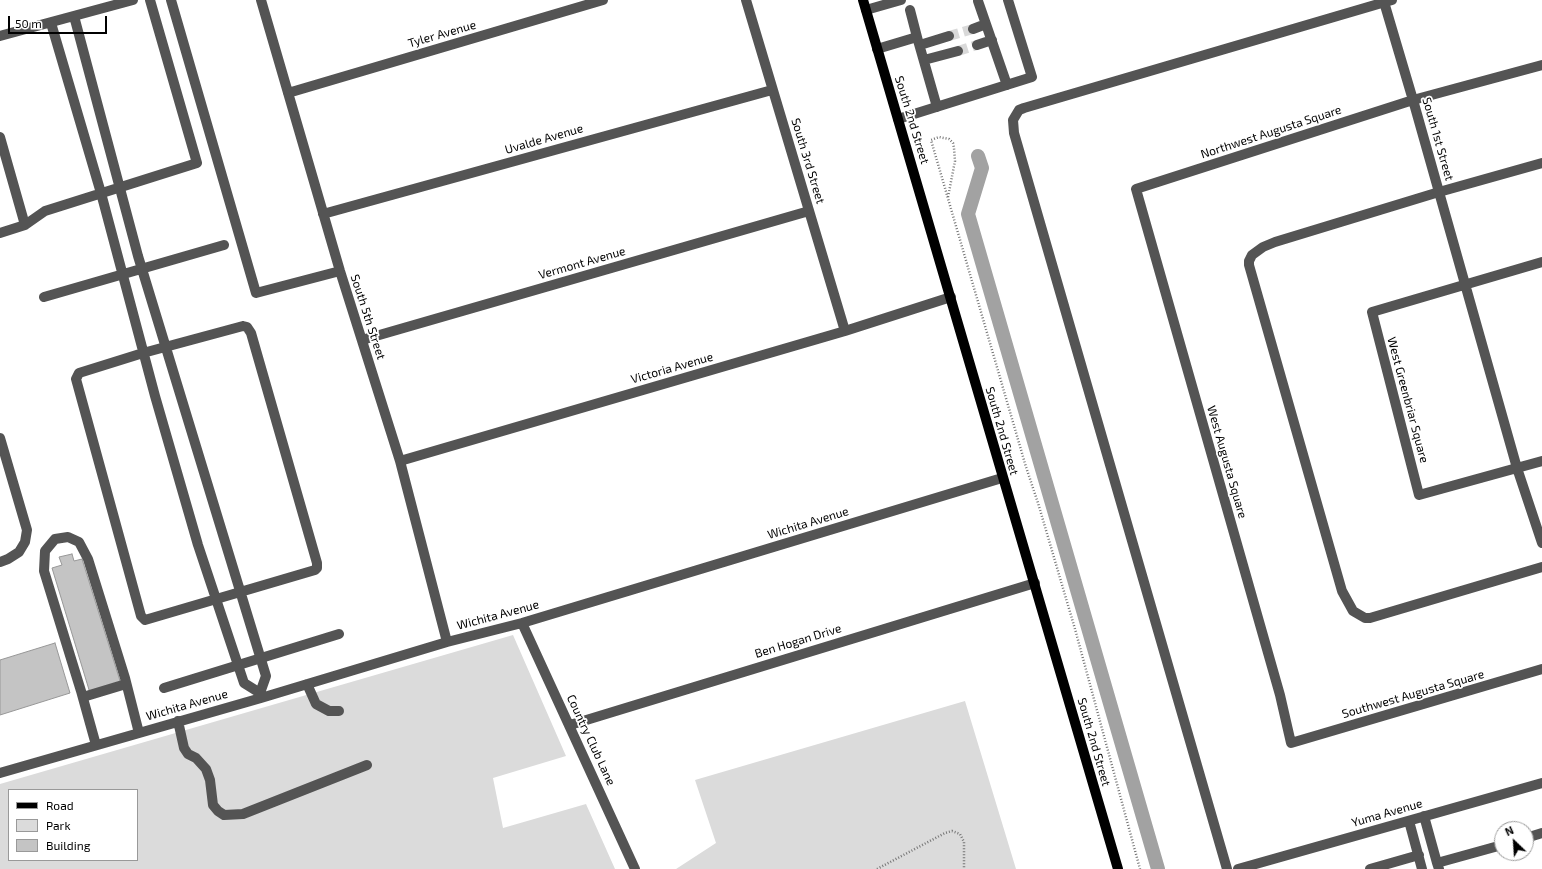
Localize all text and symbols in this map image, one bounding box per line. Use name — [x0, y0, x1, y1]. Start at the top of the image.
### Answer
scale bar — [10, 8, 109, 34]
text: 50 m — [15, 16, 42, 30]
street label: Tyler Avenue — [406, 17, 478, 51]
street label: South 2nd Street — [892, 74, 932, 166]
street label: South 1st Street — [1419, 96, 1457, 182]
street label: Northwest Augusta Square — [1199, 102, 1343, 162]
street label: South 3rd Street — [788, 116, 828, 206]
street label: Uvalde Avenue — [503, 121, 585, 157]
street label: Vermont Avenue — [537, 244, 627, 282]
street label: South 5th Street — [347, 273, 389, 361]
street label: West Greenbriar Square — [1384, 335, 1432, 465]
street label: Victoria Avenue — [629, 349, 715, 387]
street label: South 2nd Street — [983, 385, 1021, 477]
street label: West Augusta Square — [1204, 404, 1250, 520]
street label: Wichita Avenue — [766, 504, 850, 542]
street label: Wichita Avenue — [455, 597, 541, 633]
street label: Ben Hogan Drive — [753, 621, 843, 661]
street label: Southwest Augusta Square — [1340, 667, 1486, 721]
street label: Wichita Avenue — [145, 686, 229, 724]
street label: Country Club Lane — [564, 692, 618, 788]
street label: South 2nd Street — [1075, 696, 1113, 788]
legend — [8, 789, 138, 861]
street label: Yuma Avenue — [1350, 796, 1424, 830]
text: Road — [46, 798, 74, 812]
text: Park — [46, 818, 71, 832]
north arrow — [1494, 821, 1534, 861]
text: N — [1503, 823, 1515, 838]
text: Building — [46, 838, 90, 852]

